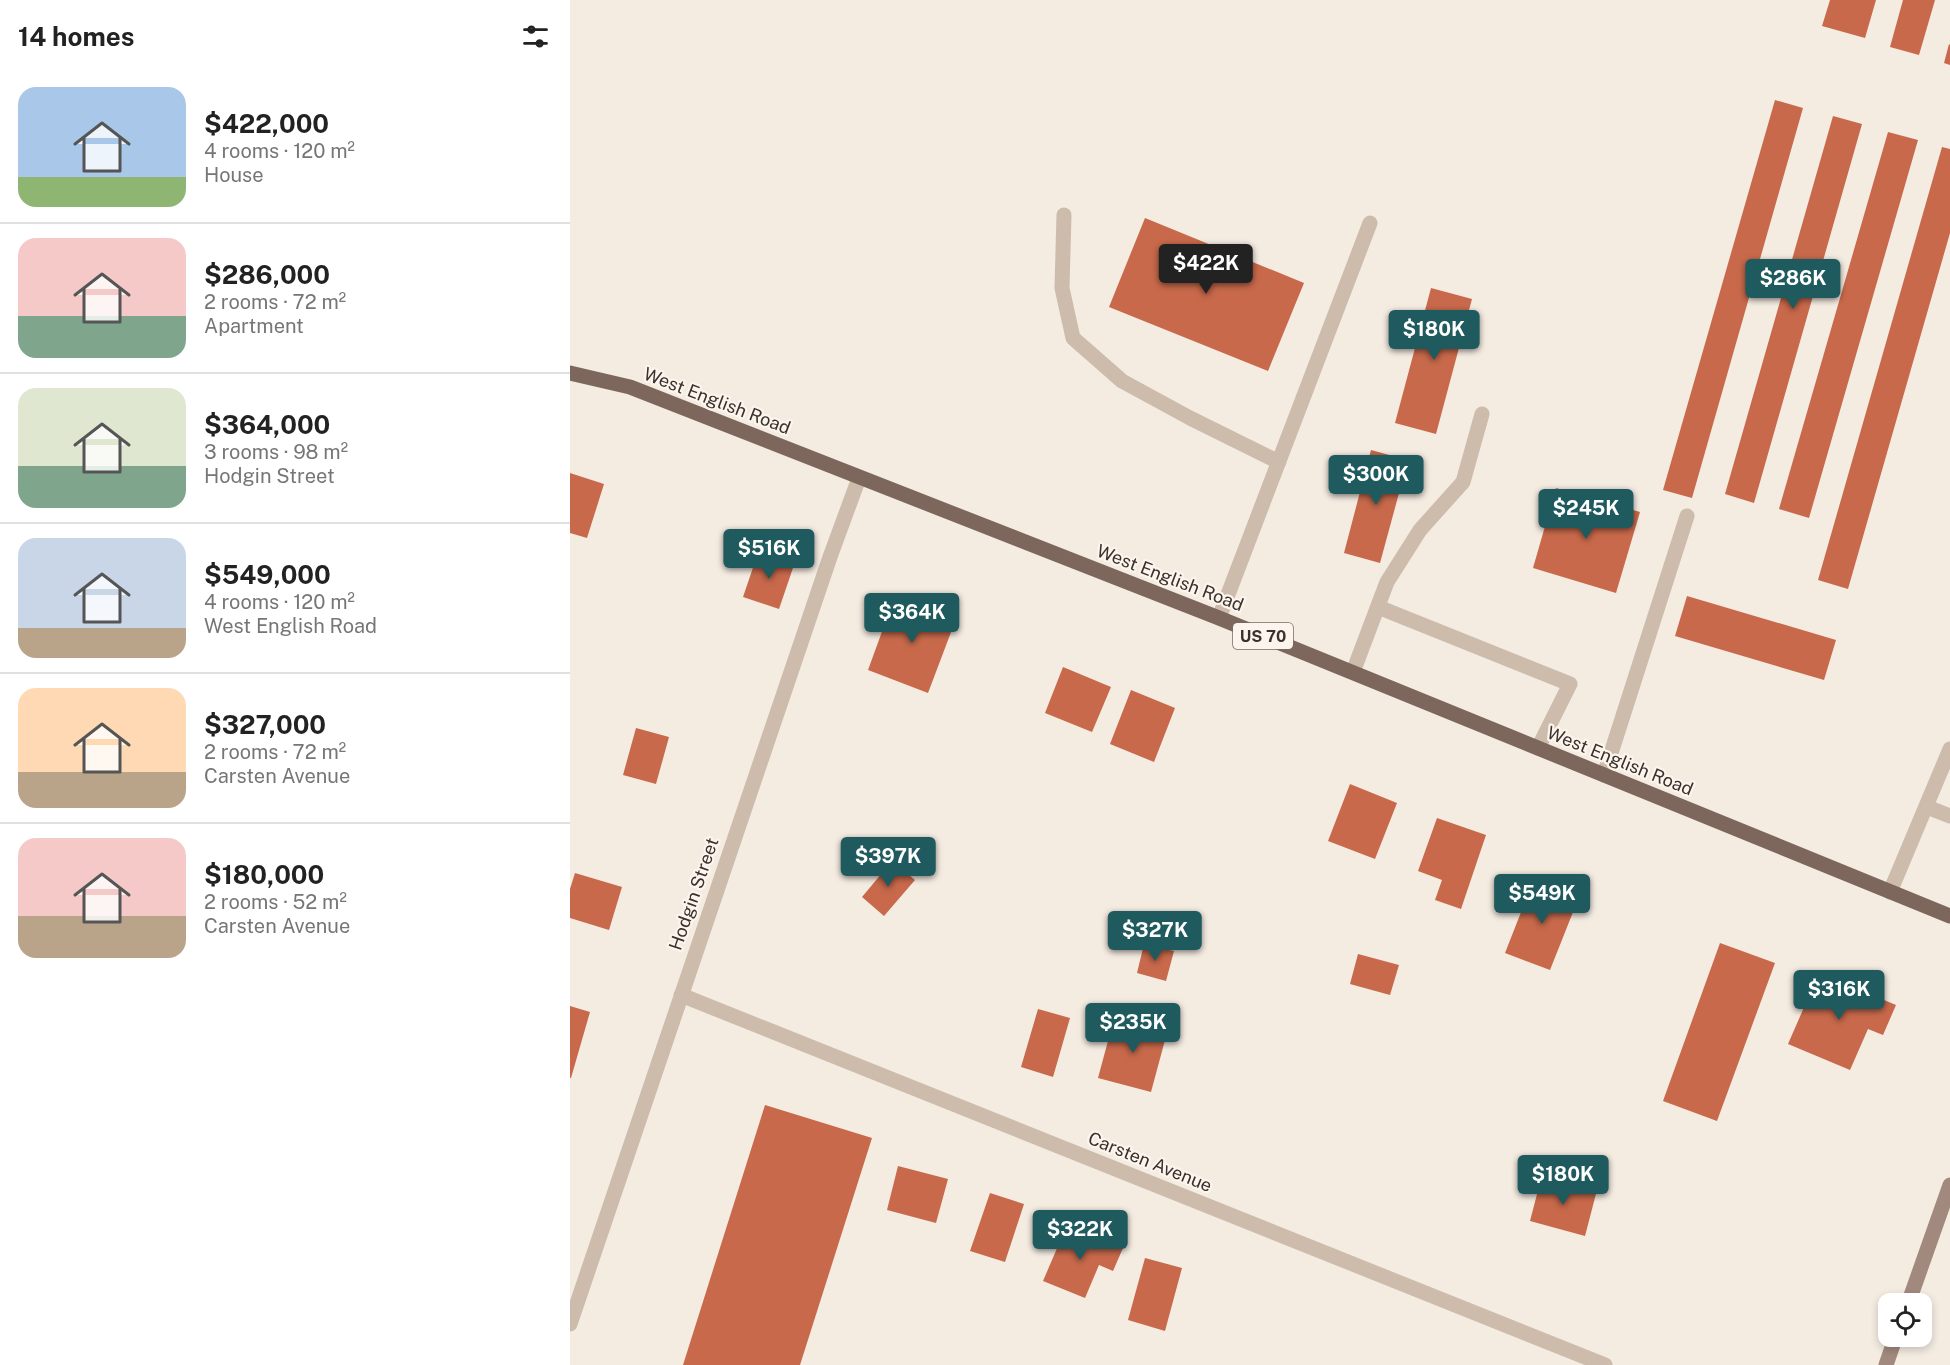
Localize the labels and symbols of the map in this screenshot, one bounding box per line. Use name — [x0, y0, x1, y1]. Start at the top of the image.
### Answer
pin: $422K — [1164, 244, 1248, 295]
pin: $286K — [1751, 259, 1835, 310]
pin: $180K — [1392, 310, 1476, 361]
street label: West English Road — [641, 363, 794, 438]
pin: $300K — [1334, 455, 1418, 506]
pin: $245K — [1544, 489, 1628, 540]
pin: $516K — [727, 529, 811, 580]
street label: West English Road — [1094, 540, 1247, 615]
pin: $364K — [870, 593, 954, 644]
road number: US 70 — [1233, 623, 1293, 649]
street label: West English Road — [1544, 722, 1696, 799]
street label: Hodgin Street — [664, 835, 723, 953]
pin: $397K — [846, 837, 930, 888]
pin: $549K — [1500, 874, 1584, 925]
pin: $327K — [1113, 911, 1197, 962]
pin: $316K — [1797, 970, 1881, 1021]
pin: $235K — [1091, 1003, 1175, 1054]
street label: Carsten Avenue — [1085, 1127, 1215, 1196]
pin: $180K — [1521, 1155, 1605, 1206]
pin: $322K — [1038, 1210, 1122, 1261]

